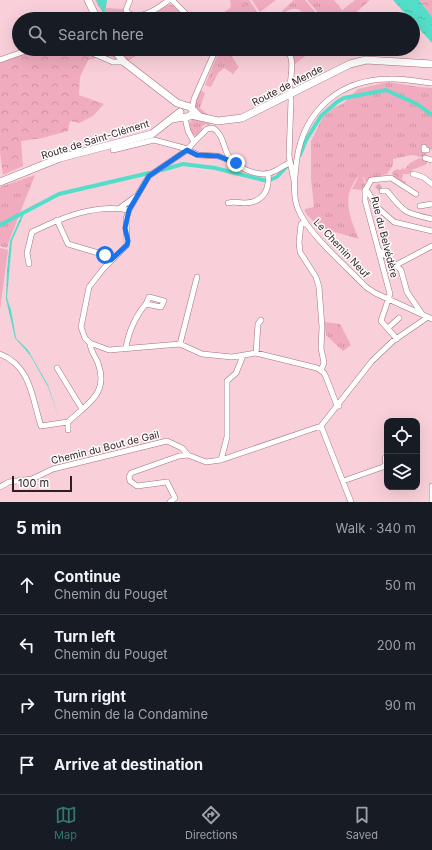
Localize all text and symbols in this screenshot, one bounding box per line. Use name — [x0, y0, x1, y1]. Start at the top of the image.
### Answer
search box — [12, 12, 420, 56]
icon: search — [26, 23, 48, 45]
text: Search here — [58, 25, 144, 44]
street label: Route de Mende — [250, 62, 324, 108]
street label: Route de Saint-Clément — [40, 117, 151, 161]
route end — [227, 154, 245, 172]
street label: Rue du Belvédère — [369, 195, 401, 279]
street label: Le Chemin Neuf — [312, 216, 373, 280]
route start — [96, 246, 114, 264]
map controls — [384, 418, 420, 490]
button: locate — [384, 418, 420, 454]
street label: Chemin du Bout de Gail — [50, 428, 160, 466]
button: layers — [384, 454, 420, 490]
scale bar — [12, 474, 72, 493]
text: 100 m — [18, 476, 49, 490]
text: 5 min — [16, 518, 62, 538]
text: Walk · 340 m — [336, 520, 416, 536]
text: Continue — [54, 567, 121, 586]
icon: ahead — [16, 574, 38, 596]
text: 50 m — [385, 577, 416, 593]
text: Chemin du Pouget — [54, 586, 167, 602]
text: Turn left — [54, 627, 115, 646]
icon: left — [16, 634, 38, 656]
text: 200 m — [377, 637, 416, 653]
text: Chemin du Pouget — [54, 646, 167, 662]
text: Turn right — [54, 687, 126, 706]
icon: right — [16, 694, 38, 716]
text: 90 m — [385, 697, 416, 713]
text: Chemin de la Condamine — [54, 706, 208, 722]
icon: arrive — [16, 754, 38, 776]
text: Arrive at destination — [54, 755, 203, 774]
tab: Map — [54, 804, 77, 842]
tab: Directions — [185, 804, 238, 842]
tab: Saved — [346, 804, 378, 842]

